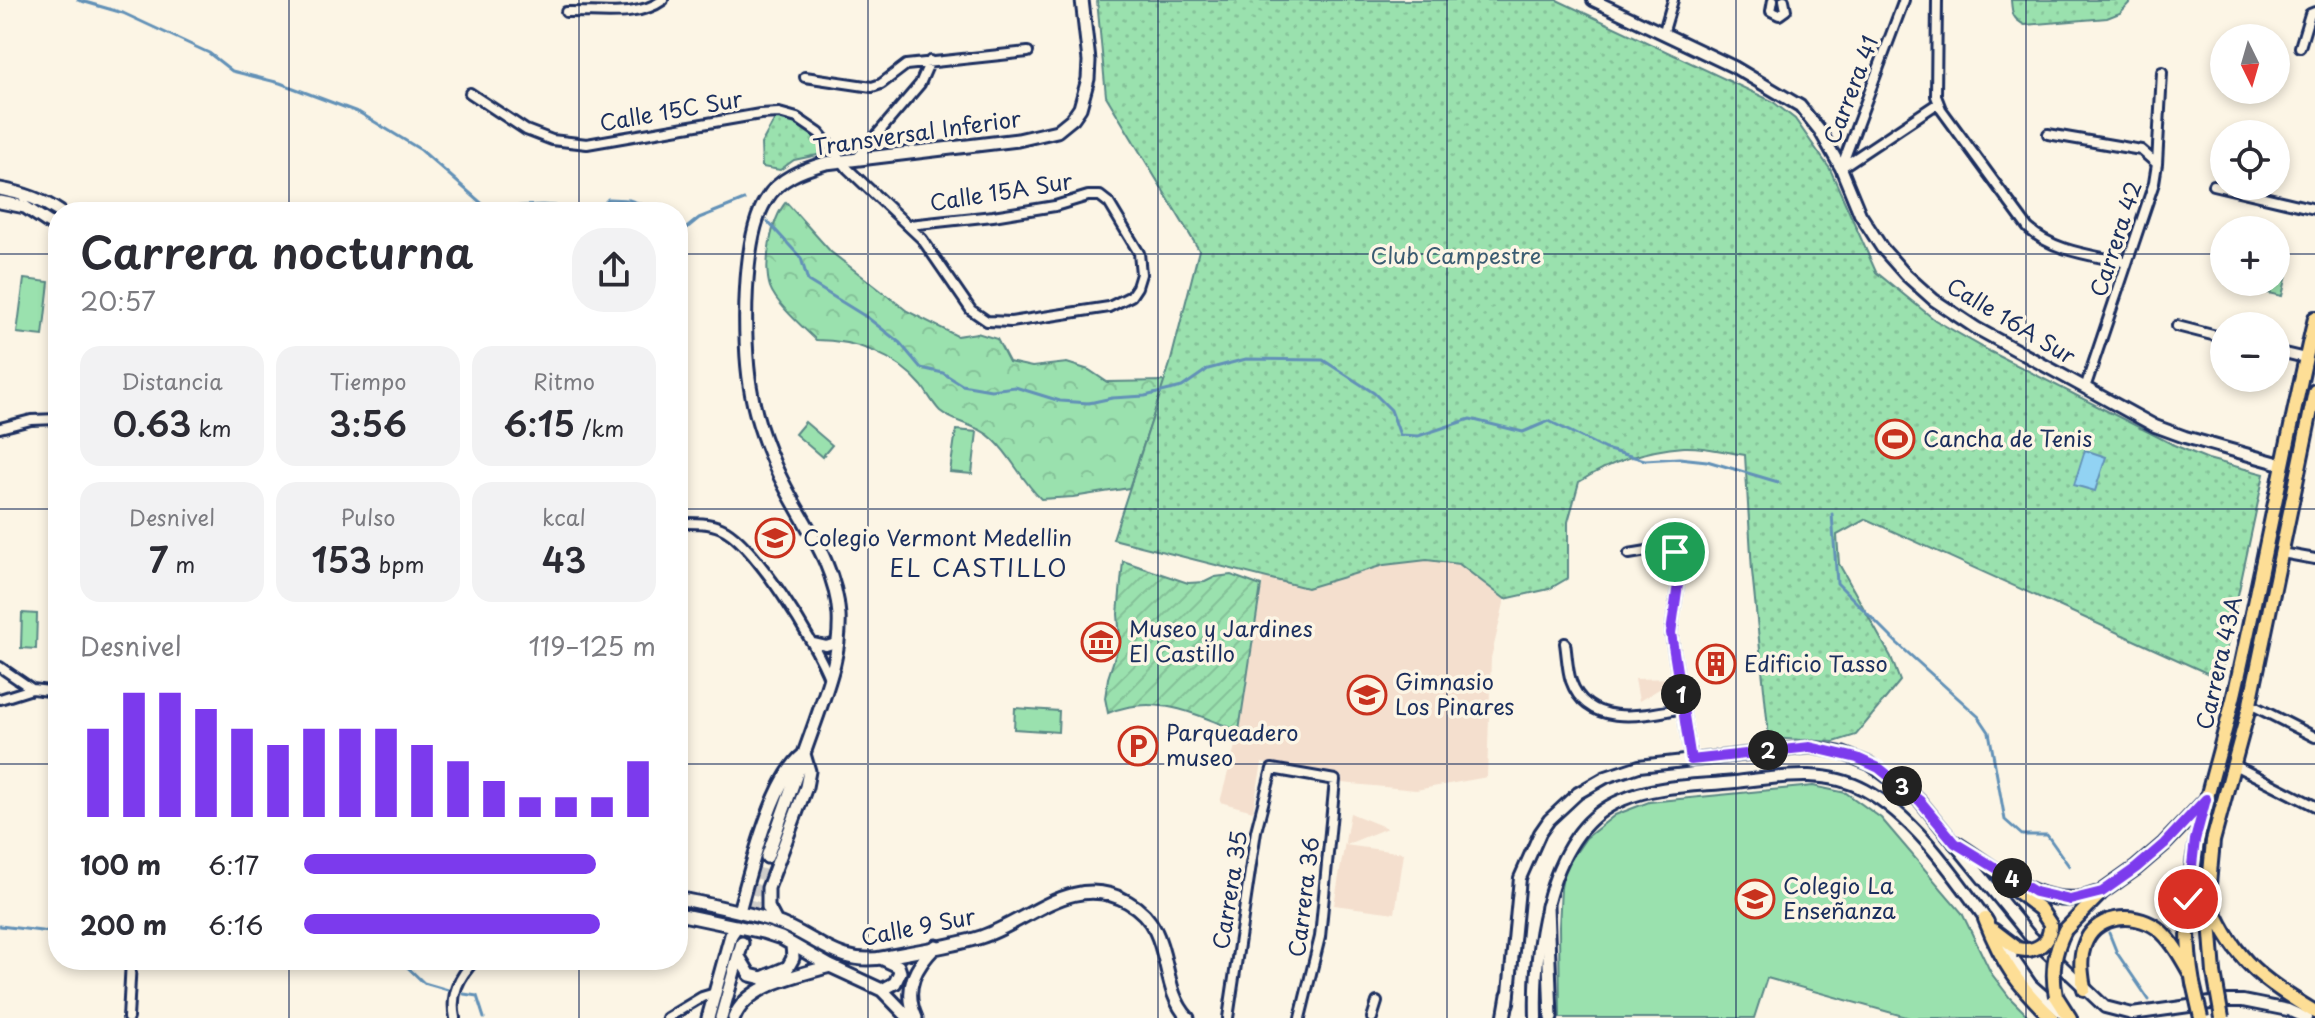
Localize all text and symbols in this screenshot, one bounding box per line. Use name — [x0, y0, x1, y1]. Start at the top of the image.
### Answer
north arrow — [2210, 24, 2290, 104]
map controls — [2210, 24, 2290, 392]
street label: Carrera 41 — [1814, 30, 1885, 149]
street label: Calle 15C Sur — [597, 81, 745, 138]
street label: Transversal Inferior — [811, 100, 1024, 162]
button: locate — [2210, 120, 2290, 200]
street label: Calle 15A Sur — [927, 163, 1075, 218]
street label: Carrera 42 — [2080, 176, 2149, 301]
button: + — [2210, 216, 2290, 296]
text: Carrera nocturna — [80, 218, 473, 284]
button: share — [572, 228, 656, 312]
park label: Club Campestre — [1371, 238, 1541, 271]
street label: Calle 16A Sur — [1941, 268, 2083, 372]
text: 20:57 — [80, 281, 156, 320]
button: − — [2210, 312, 2290, 392]
text: Distancia — [121, 364, 223, 397]
text: Tiempo — [329, 364, 407, 397]
text: Ritmo — [533, 364, 595, 397]
text: 0.63 — [113, 397, 191, 449]
text: 3:56 — [329, 397, 407, 449]
text: 6:15 — [504, 397, 575, 449]
text: km — [191, 411, 231, 444]
text: /km — [575, 411, 624, 444]
sports icon: Cancha de Tenis — [1874, 418, 1916, 460]
place label: Cancha de Tenis — [1923, 421, 2092, 454]
text: Desnivel — [129, 500, 215, 533]
text: Pulso — [340, 500, 396, 533]
text: kcal — [542, 500, 586, 533]
school or university icon: Colegio Vermont Medellin — [754, 517, 796, 559]
pin — [1641, 518, 1709, 586]
place label: Colegio Vermont Medellin — [803, 520, 1072, 553]
icon: arrive — [1653, 530, 1697, 574]
text: 7 — [149, 533, 168, 585]
text: 153 — [311, 533, 372, 585]
text: 43 — [542, 533, 586, 585]
text: m — [168, 547, 195, 580]
text: bpm — [372, 547, 425, 580]
district label: EL CASTILLO — [889, 549, 1069, 585]
street label: Carrera 43A — [2186, 593, 2249, 733]
place label: Museo y Jardines El Castillo — [1129, 611, 1313, 669]
museum icon: Museo y Jardines El Castillo — [1080, 621, 1122, 663]
text: Desnivel — [80, 626, 181, 665]
text: 119–125 m — [528, 626, 656, 665]
building icon: Edificio Tasso — [1695, 643, 1737, 685]
place label: Edificio Tasso — [1744, 646, 1888, 679]
place label: Gimnasio Los Pinares — [1395, 664, 1514, 722]
school or university icon: Gimnasio Los Pinares — [1346, 674, 1388, 716]
pin: 1 — [1661, 674, 1701, 714]
text: 1 — [1676, 677, 1686, 710]
place label: Parqueadero museo — [1166, 715, 1299, 773]
parking icon: Parqueadero museo — [1117, 725, 1159, 767]
pin: 2 — [1748, 730, 1788, 770]
text: 2 — [1760, 733, 1776, 766]
pin: 3 — [1882, 766, 1922, 806]
text: 3 — [1895, 769, 1909, 802]
street label: Carrera 35 — [1203, 828, 1254, 952]
street label: Carrera 36 — [1279, 835, 1326, 959]
text: 100 m — [80, 845, 161, 884]
text: 6:17 — [208, 845, 259, 884]
pin: 4 — [1992, 858, 2032, 898]
text: 4 — [2005, 861, 2019, 894]
pin — [2154, 865, 2222, 933]
place label: Colegio La Enseñanza — [1783, 868, 1896, 926]
icon: check — [2166, 877, 2210, 921]
school or university icon: Colegio La Enseñanza — [1734, 878, 1776, 920]
street label: Calle 9 Sur — [858, 898, 979, 953]
text: 200 m — [80, 905, 167, 944]
text: 6:16 — [208, 905, 264, 944]

